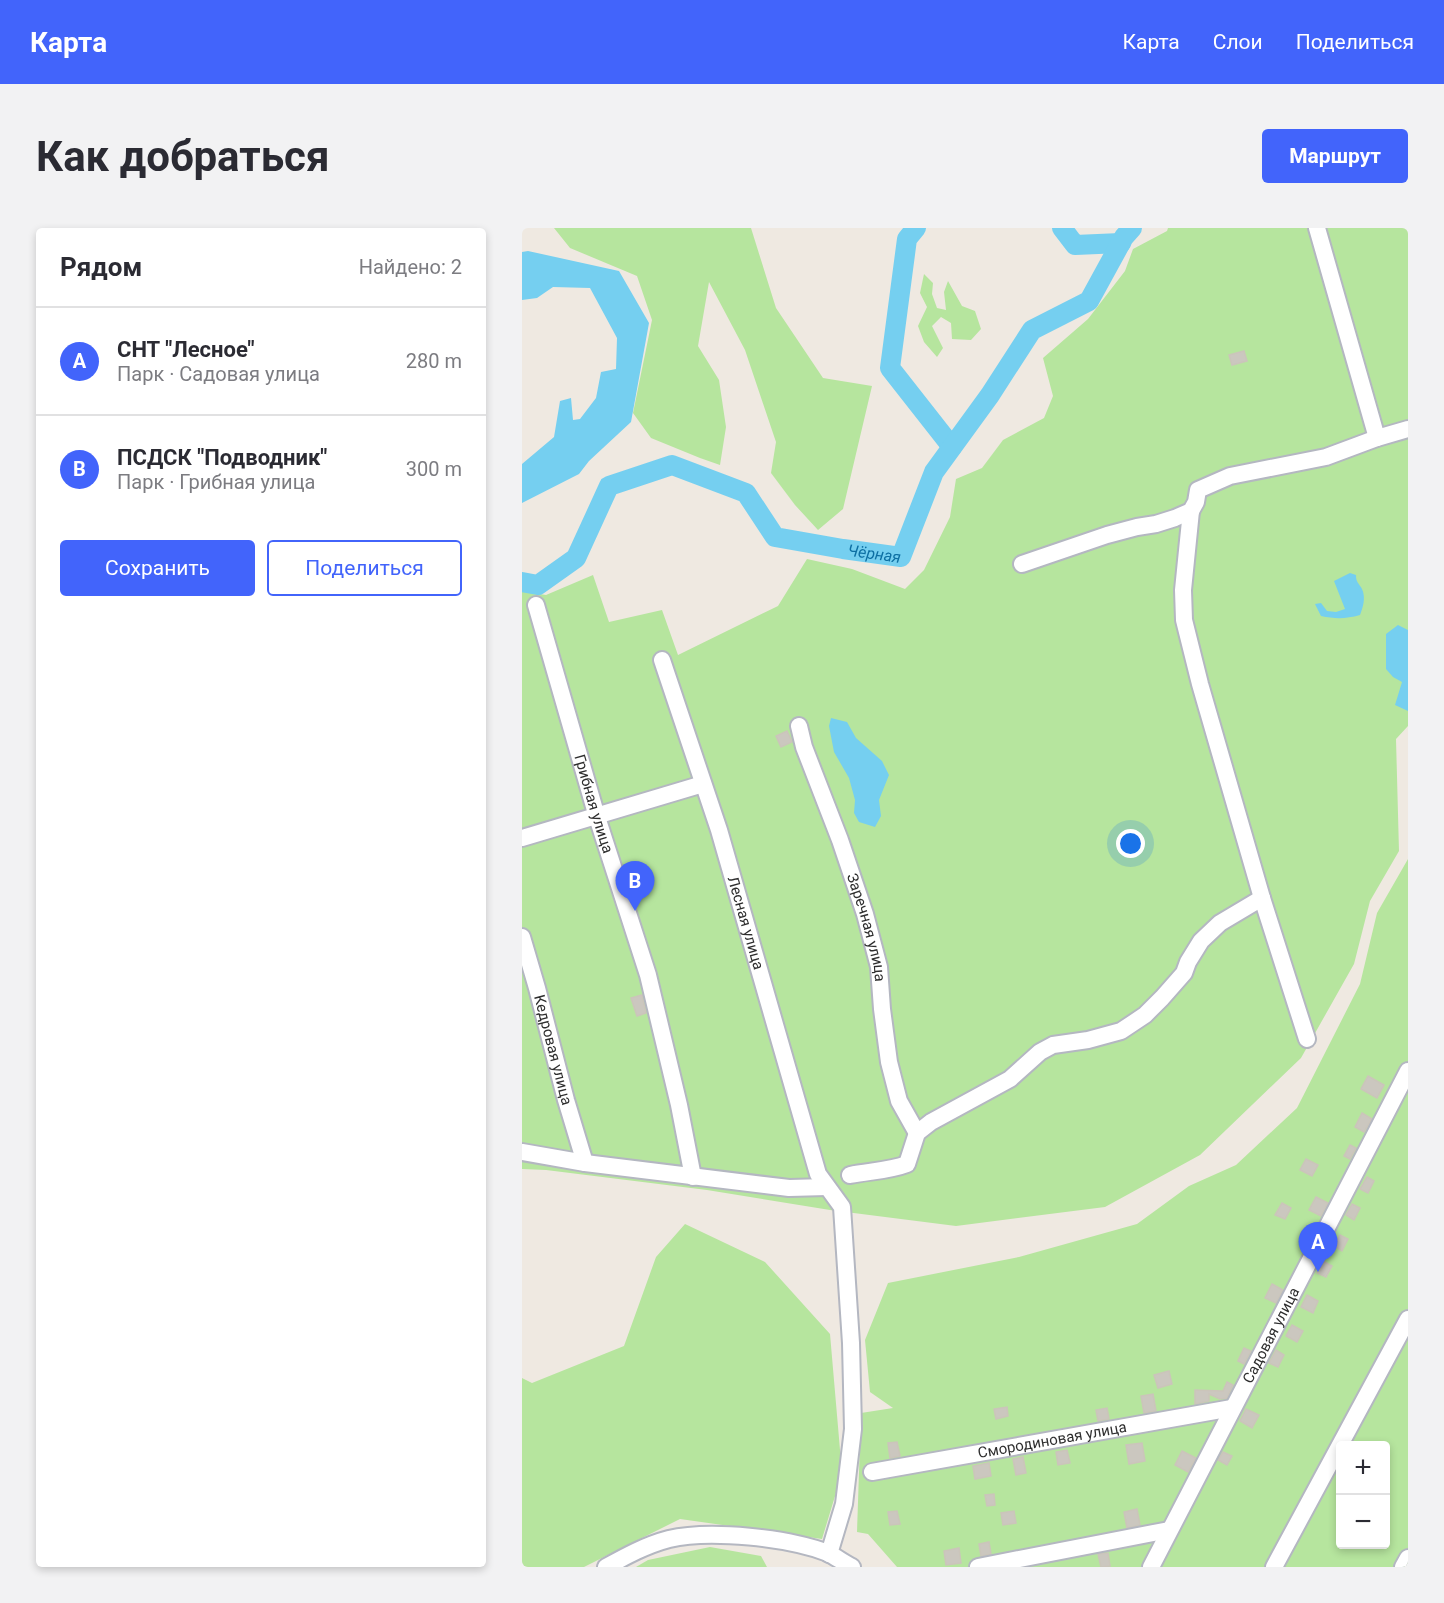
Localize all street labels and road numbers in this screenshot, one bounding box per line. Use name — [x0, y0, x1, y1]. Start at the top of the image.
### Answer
street label: Грибная улица — [570, 752, 617, 855]
street label: Заречная улица — [843, 871, 889, 982]
street label: Лесная улица — [724, 874, 768, 972]
street label: Кедровая улица — [530, 993, 576, 1107]
street label: Садовая улица — [1239, 1284, 1303, 1386]
street label: Смородиновая улица — [976, 1418, 1128, 1462]

